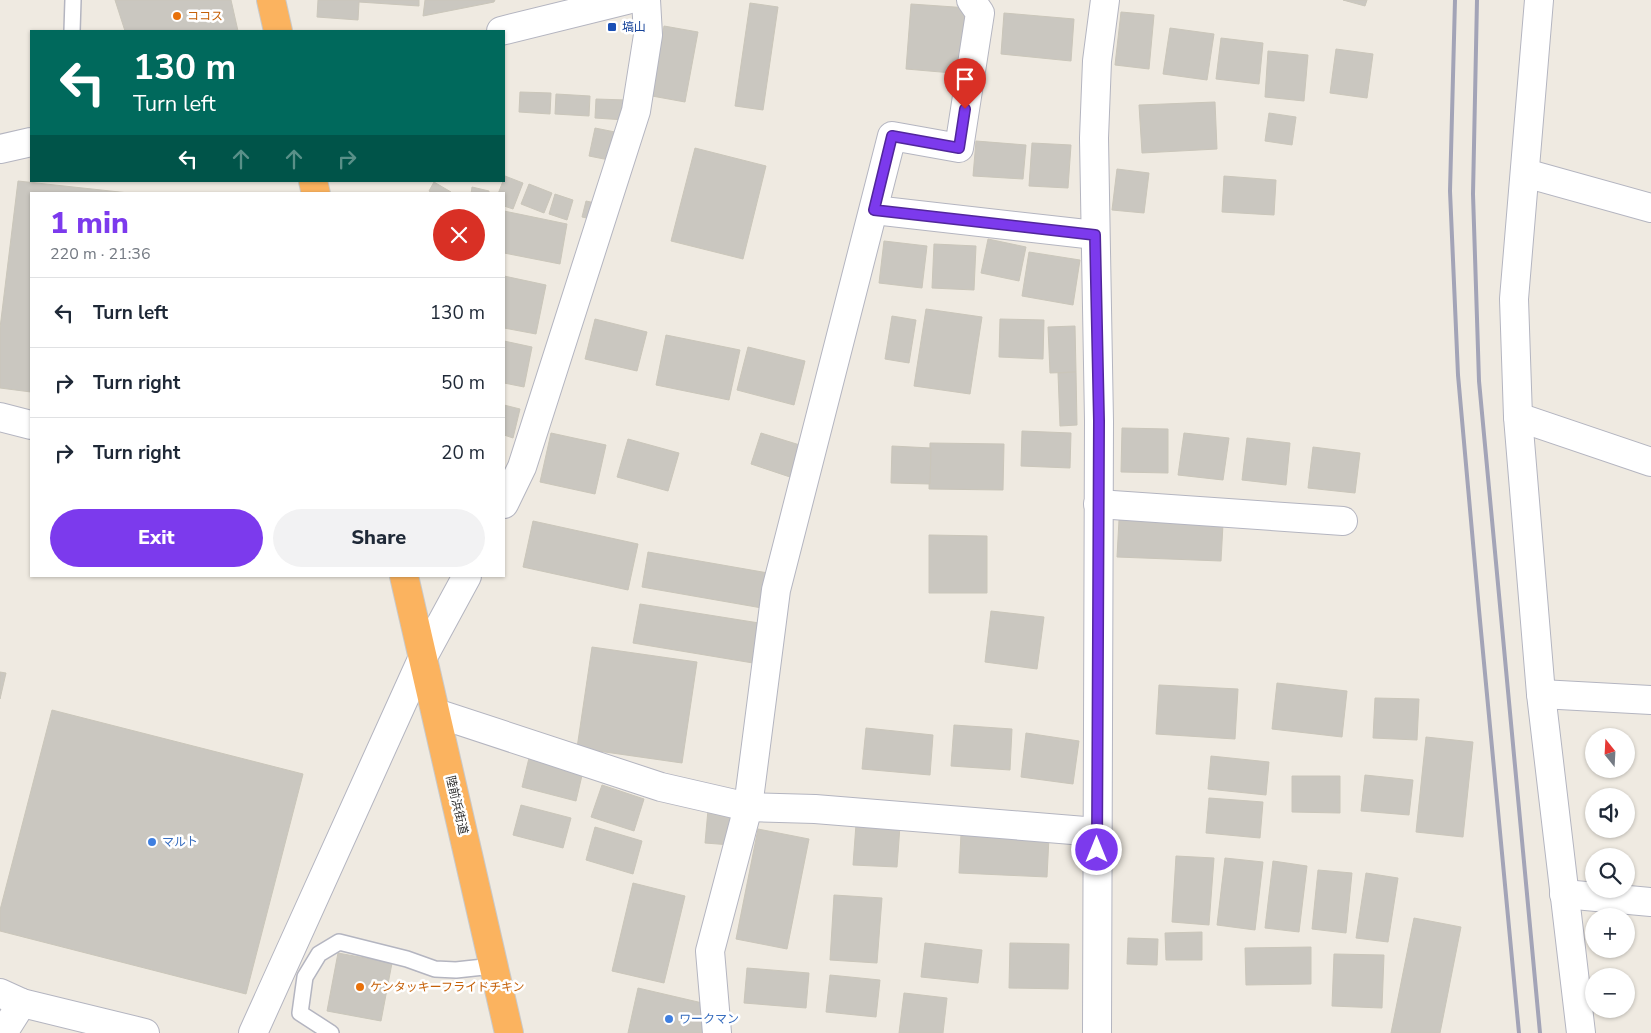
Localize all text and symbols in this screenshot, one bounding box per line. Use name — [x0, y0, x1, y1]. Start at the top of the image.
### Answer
place label: ココス — [187, 8, 223, 24]
marker: ココス — [171, 10, 183, 22]
place label: 塙山 — [622, 19, 646, 35]
marker: 塙山 — [606, 21, 618, 33]
text: 130 m — [133, 44, 236, 91]
icon: left — [50, 50, 115, 115]
pin — [944, 58, 986, 109]
icon: arrive — [951, 65, 979, 93]
text: Turn left — [133, 89, 216, 119]
icon: left — [174, 145, 202, 173]
icon: ahead — [227, 145, 255, 173]
icon: ahead — [280, 145, 308, 173]
icon: right — [333, 145, 361, 173]
text: 1 min — [50, 203, 129, 244]
button: close — [433, 209, 485, 261]
text: 220 m · 21:36 — [50, 243, 151, 265]
icon: left — [50, 299, 78, 327]
text: Turn left — [93, 300, 168, 326]
text: 130 m — [430, 300, 485, 326]
icon: right — [50, 369, 78, 397]
text: Turn right — [93, 370, 180, 396]
text: 50 m — [441, 370, 485, 396]
icon: right — [50, 439, 78, 467]
text: Turn right — [93, 440, 180, 466]
text: 20 m — [441, 440, 485, 466]
button: Exit — [50, 509, 263, 567]
button: Share — [273, 509, 485, 567]
north arrow — [1585, 728, 1635, 778]
map controls — [1585, 728, 1635, 1018]
street label: 陸前浜街道 — [442, 774, 472, 836]
button: sound — [1585, 788, 1635, 838]
position arrow — [1070, 823, 1122, 875]
place label: マルト — [162, 834, 198, 850]
marker: マルト — [146, 836, 158, 848]
button: search — [1585, 848, 1635, 898]
button: + — [1585, 908, 1635, 958]
button: − — [1585, 968, 1635, 1018]
place label: ケンタッキーフライドチキン — [370, 979, 525, 995]
marker: ケンタッキーフライドチキン — [354, 981, 366, 993]
place label: ワークマン — [679, 1011, 739, 1027]
marker: ワークマン — [663, 1013, 675, 1025]

